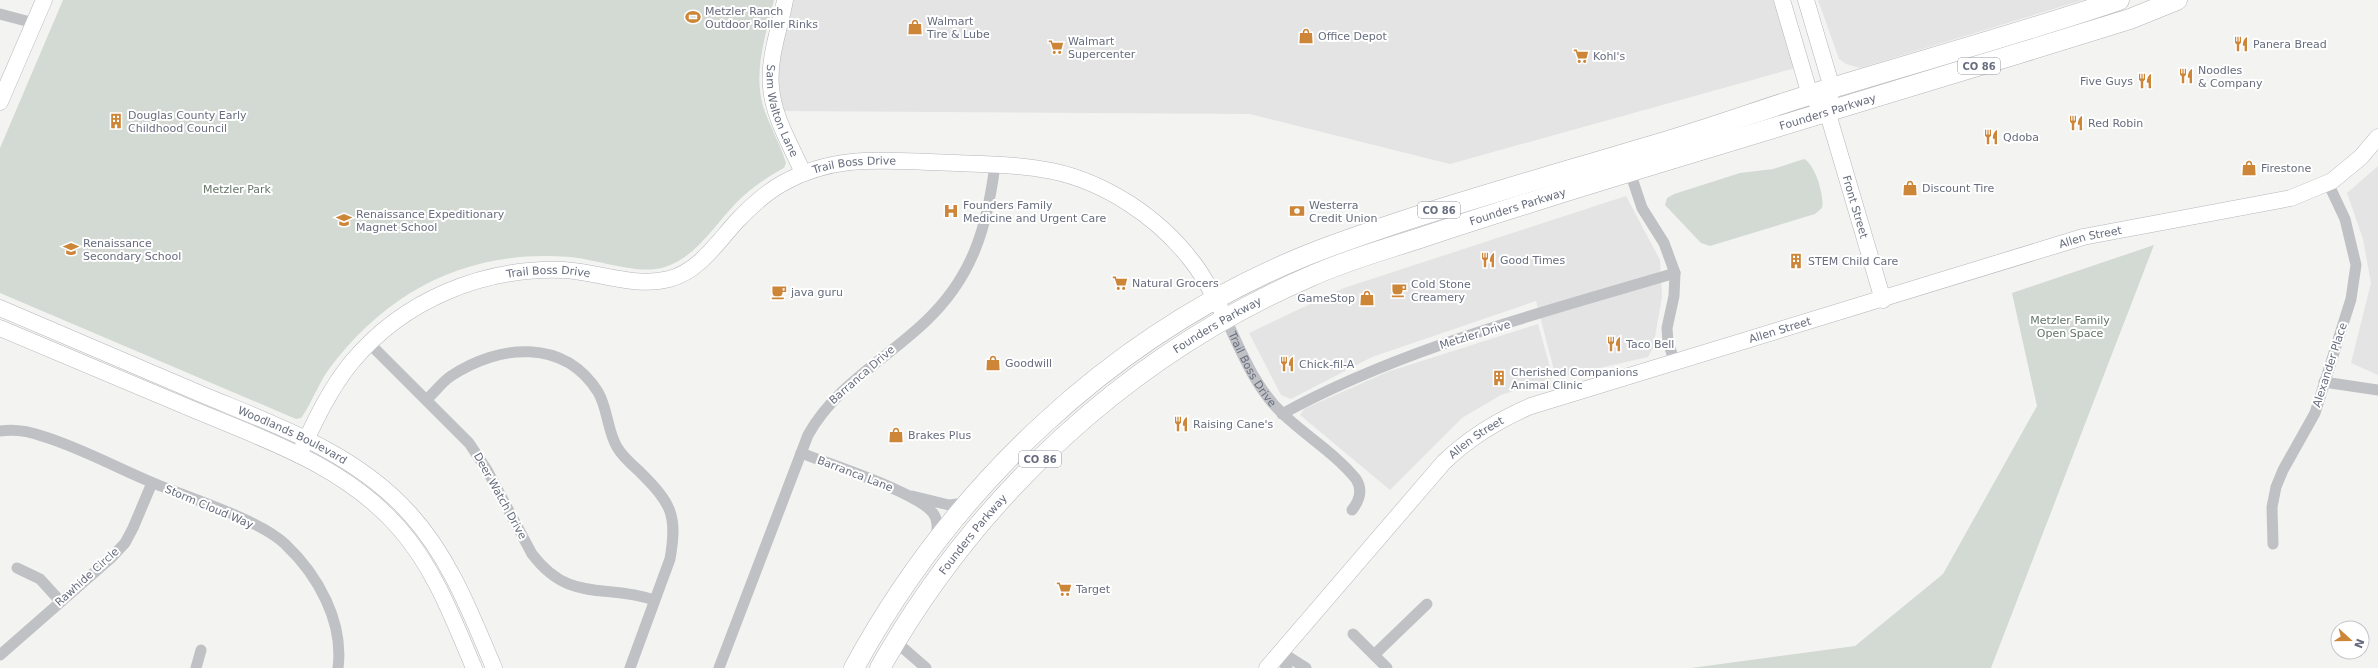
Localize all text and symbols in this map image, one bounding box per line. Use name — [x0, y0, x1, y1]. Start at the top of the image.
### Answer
place label: Metzler Ranch Outdoor Roller Rinks — [705, 5, 818, 31]
sports icon: Metzler Ranch Outdoor Roller Rinks — [684, 8, 702, 26]
place label: Walmart Tire & Lube — [926, 15, 990, 41]
shop icon: Walmart Tire & Lube — [906, 18, 924, 36]
shop icon: Office Depot — [1297, 27, 1315, 45]
place label: Office Depot — [1318, 30, 1388, 43]
place label: Walmart Supercenter — [1068, 35, 1136, 61]
restaurant icon: Panera Bread — [2232, 35, 2250, 53]
supermarket icon: Walmart Supercenter — [1047, 38, 1065, 56]
place label: Panera Bread — [2253, 38, 2327, 51]
supermarket icon: Kohl's — [1572, 47, 1590, 65]
place label: Kohl's — [1593, 50, 1625, 63]
road number: CO 86 — [1958, 58, 2000, 74]
street label: Sam Walton Lane — [764, 64, 801, 159]
place label: Noodles & Company — [2198, 64, 2263, 90]
restaurant icon: Noodles & Company — [2177, 67, 2195, 85]
restaurant icon: Five Guys — [2136, 72, 2154, 90]
place label: Five Guys — [2080, 75, 2133, 88]
street label: Founders Parkway — [1778, 91, 1878, 133]
place label: Douglas County Early Childhood Council — [128, 109, 247, 135]
building icon: Douglas County Early Childhood Council — [107, 112, 125, 130]
restaurant icon: Red Robin — [2067, 114, 2085, 132]
place label: Red Robin — [2088, 117, 2143, 130]
restaurant icon: Qdoba — [1982, 128, 2000, 146]
place label: Qdoba — [2003, 131, 2039, 144]
street label: Trail Boss Drive — [810, 154, 896, 177]
shop icon: Firestone — [2240, 159, 2258, 177]
place label: Firestone — [2261, 162, 2311, 175]
street label: Front Street — [1840, 174, 1871, 240]
shop icon: Discount Tire — [1901, 179, 1919, 197]
place label: Discount Tire — [1922, 182, 1995, 195]
park label: Metzler Park — [203, 183, 272, 196]
street label: Founders Parkway — [1468, 185, 1568, 228]
place label: Founders Family Medicine and Urgent Care — [963, 199, 1106, 225]
place label: Westerra Credit Union — [1309, 199, 1377, 225]
hospital icon: Founders Family Medicine and Urgent Care — [942, 202, 960, 220]
bank icon: Westerra Credit Union — [1288, 202, 1306, 220]
road number: CO 86 — [1418, 202, 1460, 218]
place label: Renaissance Expeditionary Magnet School — [356, 208, 505, 234]
school or university icon: Renaissance Expeditionary Magnet School — [335, 211, 353, 229]
street label: Allen Street — [2057, 223, 2123, 251]
place label: Renaissance Secondary School — [83, 237, 181, 263]
school or university icon: Renaissance Secondary School — [62, 240, 80, 258]
restaurant icon: Good Times — [1479, 251, 1497, 269]
building icon: STEM Child Care — [1787, 252, 1805, 270]
place label: Good Times — [1500, 254, 1565, 267]
place label: STEM Child Care — [1808, 255, 1899, 268]
street label: Trail Boss Drive — [504, 263, 592, 281]
supermarket icon: Natural Grocers — [1111, 274, 1129, 292]
place label: Natural Grocers — [1132, 277, 1219, 290]
place label: Cold Stone Creamery — [1411, 278, 1471, 304]
cafe icon: Cold Stone Creamery — [1390, 281, 1408, 299]
cafe icon: java guru — [770, 283, 788, 301]
place label: java guru — [790, 286, 843, 299]
shop icon: GameStop — [1358, 289, 1376, 307]
place label: GameStop — [1297, 292, 1355, 305]
street label: Founders Parkway — [1171, 294, 1264, 356]
street label: Allen Street — [1747, 314, 1813, 345]
park label: Metzler Family Open Space — [2030, 314, 2110, 340]
street label: Metzler Drive — [1438, 318, 1512, 352]
street label: Alexander Place — [2310, 321, 2350, 409]
street label: Trail Boss Drive — [1226, 329, 1279, 409]
restaurant icon: Taco Bell — [1605, 335, 1623, 353]
place label: Taco Bell — [1625, 338, 1674, 351]
street label: Barranca Drive — [827, 343, 898, 407]
shop icon: Goodwill — [984, 354, 1002, 372]
restaurant icon: Chick-fil-A — [1278, 355, 1296, 373]
place label: Goodwill — [1005, 357, 1052, 370]
place label: Chick-fil-A — [1299, 358, 1355, 371]
place label: Cherished Companions Animal Clinic — [1511, 366, 1639, 392]
building icon: Cherished Companions Animal Clinic — [1490, 369, 1508, 387]
street label: Woodlands Boulevard — [236, 403, 350, 467]
street label: Allen Street — [1446, 414, 1506, 461]
restaurant icon: Raising Cane's — [1172, 415, 1190, 433]
place label: Raising Cane's — [1193, 418, 1274, 431]
shop icon: Brakes Plus — [887, 426, 905, 444]
place label: Brakes Plus — [908, 429, 971, 442]
street label: Deer Watch Drive — [471, 450, 529, 542]
road number: CO 86 — [1019, 451, 1061, 467]
street label: Barranca Lane — [815, 454, 895, 494]
street label: Storm Cloud Way — [163, 482, 256, 532]
street label: Founders Parkway — [936, 491, 1010, 577]
street label: Rawhide Circle — [52, 545, 122, 609]
supermarket icon: Target — [1055, 580, 1073, 598]
place label: Target — [1075, 583, 1111, 596]
north arrow — [2330, 620, 2370, 660]
text: N — [2351, 637, 2367, 650]

